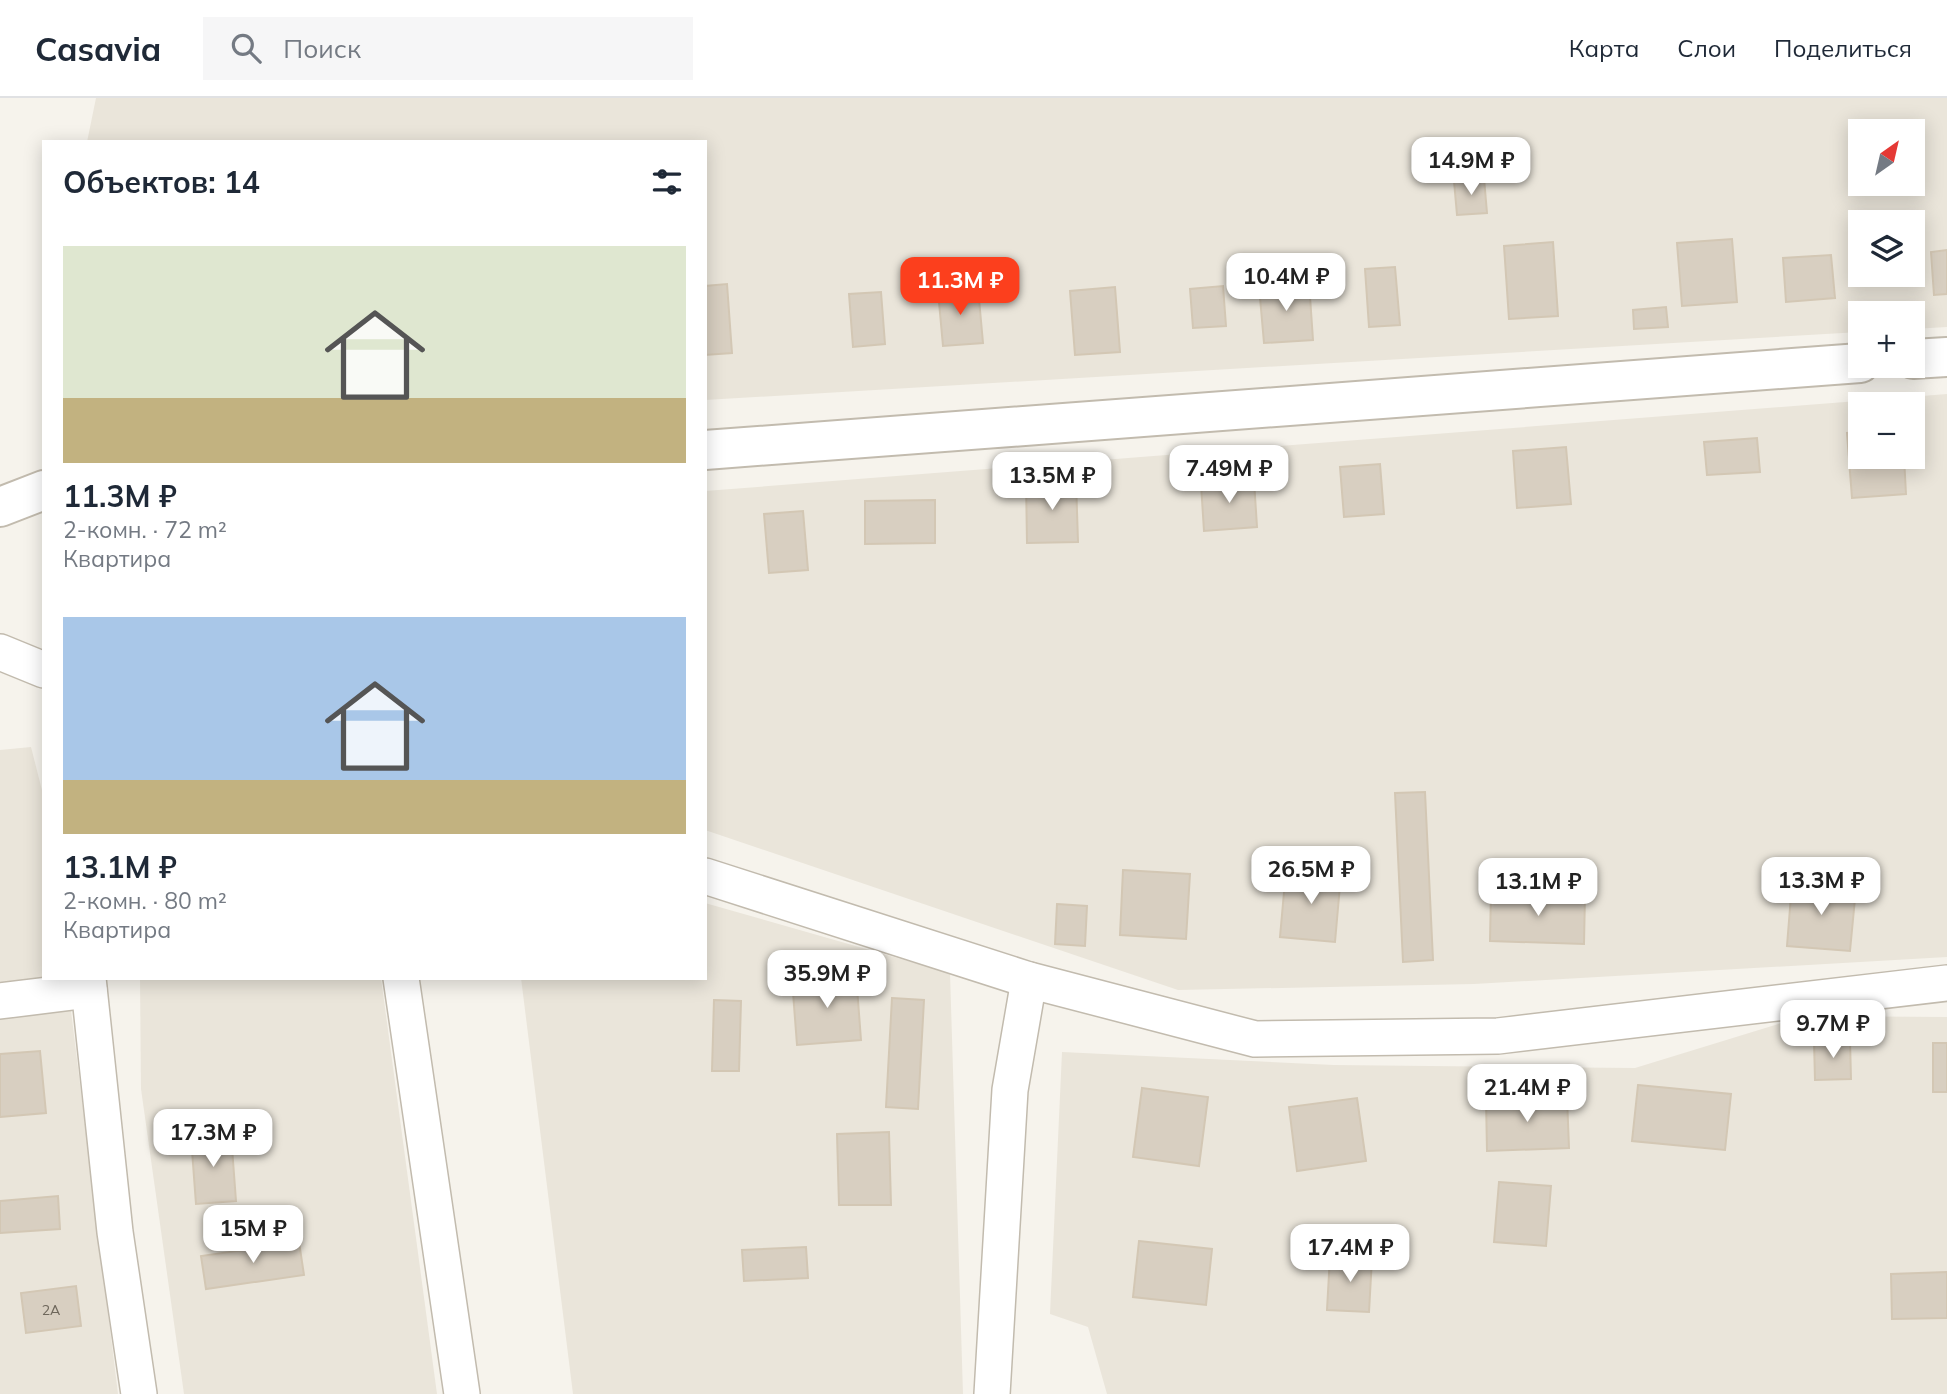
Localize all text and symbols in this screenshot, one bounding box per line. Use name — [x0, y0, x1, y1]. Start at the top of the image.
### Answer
search box — [203, 17, 693, 80]
text: Casavia — [35, 28, 161, 69]
icon: search — [227, 29, 265, 67]
text: Поиск — [283, 32, 361, 65]
text: Карта — [1569, 33, 1639, 63]
text: Слои — [1677, 33, 1736, 63]
text: Поделиться — [1774, 33, 1912, 63]
north arrow — [1848, 119, 1925, 196]
map controls — [1848, 119, 1925, 469]
pin: 14.9M ₽ — [1406, 138, 1536, 197]
text: 14.9M ₽ — [1427, 145, 1515, 174]
text: Объектов: 14 — [63, 163, 260, 201]
icon: filters — [648, 163, 686, 201]
button: layers — [1848, 210, 1925, 287]
pin: 10.4M ₽ — [1221, 254, 1351, 313]
pin: 11.3M ₽ — [895, 258, 1025, 317]
text: 10.4M ₽ — [1242, 261, 1330, 290]
text: 11.3M ₽ — [916, 265, 1004, 294]
icon: home — [312, 292, 438, 418]
button: + — [1848, 301, 1925, 378]
button: − — [1848, 392, 1925, 469]
pin: 7.49M ₽ — [1164, 446, 1294, 505]
pin: 13.5M ₽ — [987, 452, 1117, 512]
text: 7.49M ₽ — [1185, 453, 1273, 482]
text: 13.5M ₽ — [1008, 460, 1096, 489]
text: 11.3M ₽ — [63, 477, 177, 515]
text: 2-комн. · 72 m² — [63, 515, 227, 544]
text: Квартира — [63, 544, 171, 573]
icon: home — [312, 663, 438, 789]
pin: 26.5M ₽ — [1246, 846, 1376, 906]
text: 13.1M ₽ — [63, 848, 177, 886]
text: 26.5M ₽ — [1267, 854, 1355, 883]
pin: 13.1M ₽ — [1473, 858, 1603, 918]
pin: 13.3M ₽ — [1756, 858, 1886, 917]
text: 13.3M ₽ — [1777, 865, 1865, 894]
text: 13.1M ₽ — [1494, 866, 1582, 895]
text: 2-комн. · 80 m² — [63, 886, 227, 915]
text: Квартира — [63, 915, 171, 944]
pin: 35.9M ₽ — [762, 950, 892, 1010]
text: 35.9M ₽ — [783, 958, 871, 987]
pin: 9.7M ₽ — [1776, 1000, 1890, 1060]
text: 9.7M ₽ — [1796, 1008, 1870, 1037]
pin: 21.4M ₽ — [1462, 1065, 1592, 1124]
text: 21.4M ₽ — [1483, 1072, 1571, 1101]
pin: 17.3M ₽ — [148, 1110, 278, 1169]
text: 17.3M ₽ — [169, 1117, 257, 1146]
pin: 15M ₽ — [204, 1206, 302, 1265]
text: 15M ₽ — [219, 1213, 287, 1242]
pin: 17.4M ₽ — [1285, 1224, 1415, 1284]
text: 17.4M ₽ — [1306, 1232, 1394, 1261]
house number: 2А — [42, 1301, 61, 1319]

